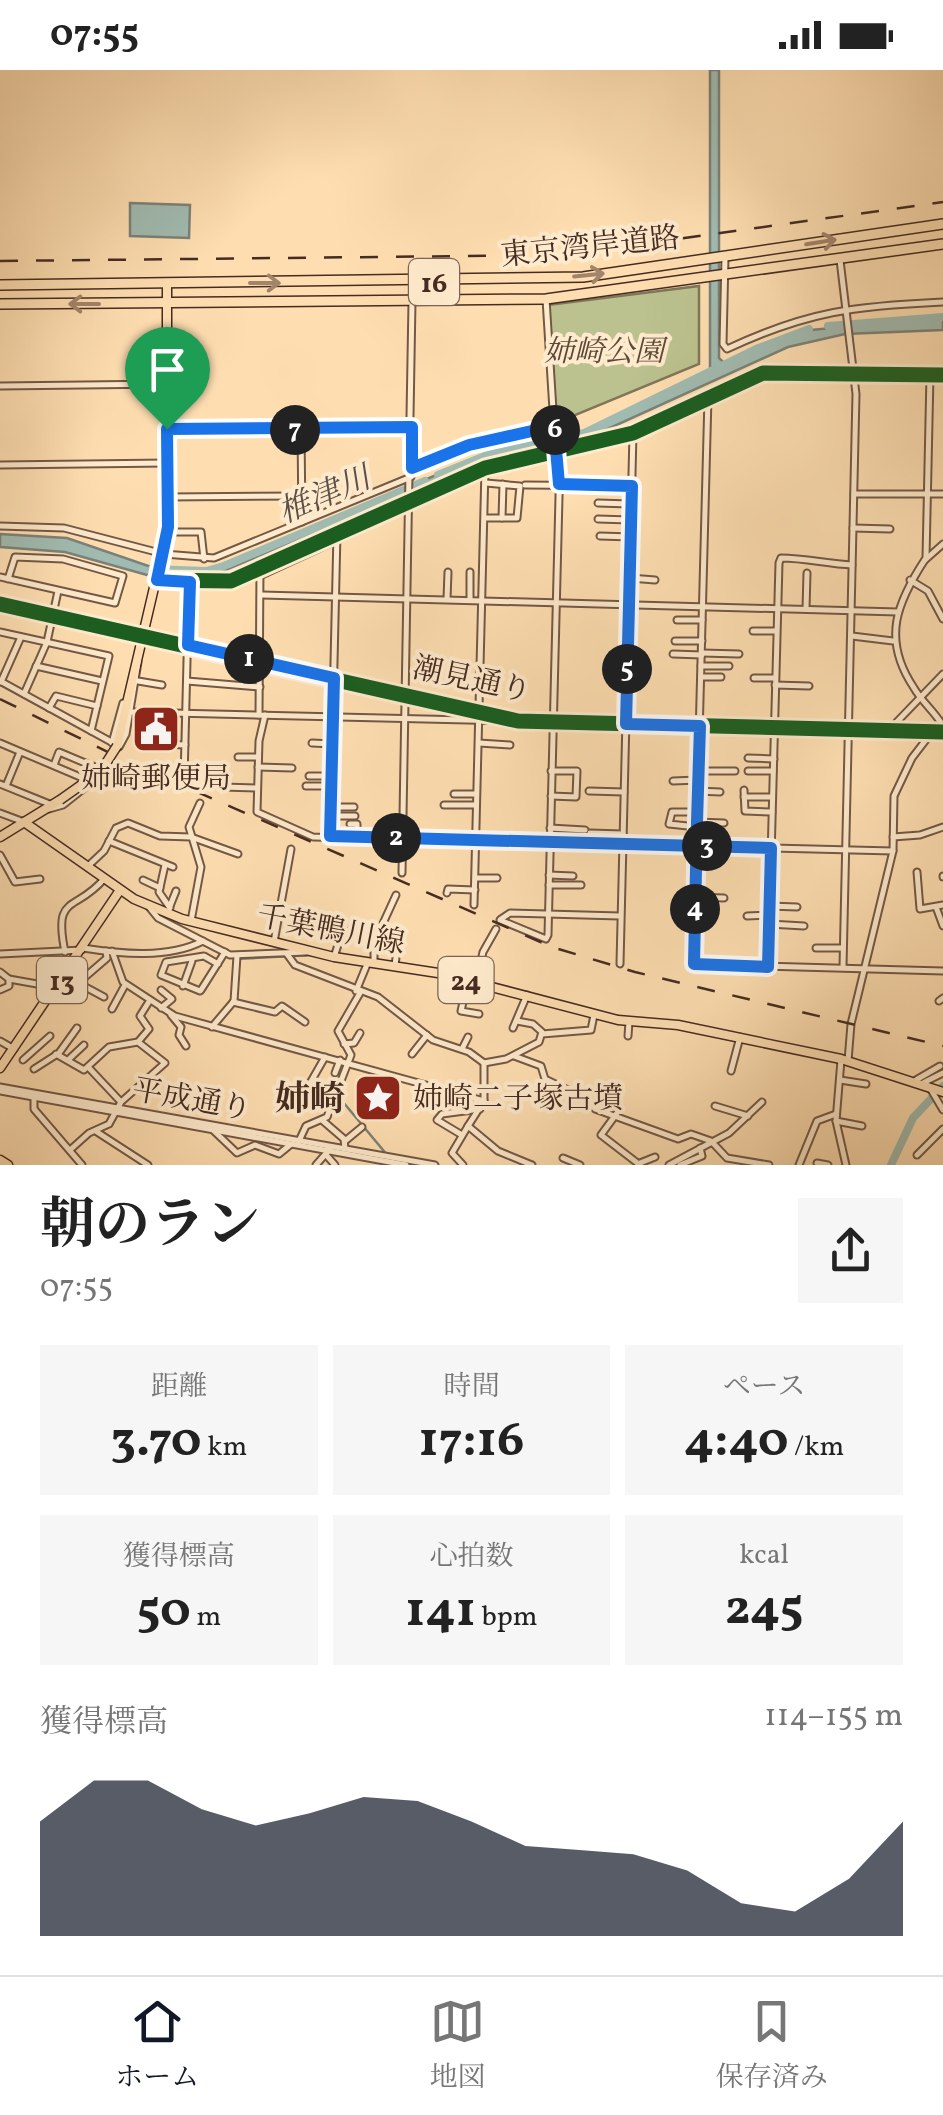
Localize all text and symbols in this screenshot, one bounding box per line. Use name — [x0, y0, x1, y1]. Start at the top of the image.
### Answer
text: 07:55 — [50, 9, 139, 62]
street label: 東京湾岸道路 — [499, 218, 682, 278]
one-way arrow — [805, 233, 837, 251]
road number: 16 — [409, 259, 459, 305]
one-way arrow — [573, 266, 605, 285]
one-way arrow — [248, 273, 280, 292]
one-way arrow — [68, 294, 100, 314]
pin — [125, 327, 210, 430]
park label: 姉崎公園 — [544, 332, 669, 374]
icon: arrive — [140, 342, 195, 397]
pin: 7 — [270, 405, 320, 455]
pin: 6 — [530, 405, 580, 455]
text: 7 — [288, 410, 302, 449]
text: 6 — [547, 410, 563, 449]
water label: 椎津川 — [272, 457, 381, 536]
pin: 1 — [224, 634, 274, 684]
text: 1 — [243, 639, 255, 678]
pin: 5 — [602, 644, 652, 694]
street label: 潮見通り — [409, 648, 535, 714]
text: 5 — [620, 649, 634, 688]
public building icon: 姉崎郵便局 — [130, 703, 182, 755]
place label: 姉崎郵便局 — [81, 759, 231, 801]
pin: 2 — [371, 813, 421, 863]
text: 2 — [389, 818, 403, 857]
pin: 3 — [682, 821, 732, 871]
text: 3 — [700, 826, 714, 865]
pin: 4 — [670, 884, 720, 934]
text: 4 — [687, 889, 703, 928]
street label: 千葉鴨川線 — [253, 896, 408, 966]
road number: 13 — [37, 957, 87, 1003]
road number: 24 — [438, 957, 494, 1003]
street label: 平成通り — [129, 1070, 254, 1132]
place icon: 姉崎二子塚古墳 — [352, 1072, 404, 1124]
district label: 姉崎 — [275, 1077, 345, 1125]
place label: 姉崎二子塚古墳 — [413, 1079, 623, 1121]
text: 朝のラン — [40, 1190, 260, 1266]
button: share — [798, 1198, 903, 1303]
text: 07:55 — [40, 1266, 113, 1310]
text: 距離 — [151, 1368, 207, 1407]
text: 時間 — [443, 1368, 500, 1407]
text: ペース — [723, 1368, 805, 1407]
text: 3.70 — [110, 1407, 202, 1477]
text: 17:16 — [419, 1407, 524, 1477]
text: 4:40 — [684, 1407, 789, 1477]
text: km — [202, 1428, 247, 1467]
text: /km — [789, 1428, 844, 1467]
text: kcal — [739, 1536, 789, 1575]
text: 獲得標高 — [123, 1538, 235, 1577]
text: 心拍数 — [429, 1538, 514, 1577]
text: 245 — [725, 1575, 804, 1645]
text: 50 — [136, 1577, 191, 1647]
text: 141 — [405, 1577, 476, 1647]
text: m — [191, 1598, 221, 1637]
text: bpm — [476, 1598, 538, 1637]
text: 114–155 m — [764, 1695, 903, 1739]
text: 獲得標高 — [40, 1702, 168, 1746]
tab: ホーム — [115, 1994, 199, 2098]
tab: 地図 — [429, 1994, 486, 2098]
tab: 保存済み — [716, 1994, 828, 2098]

